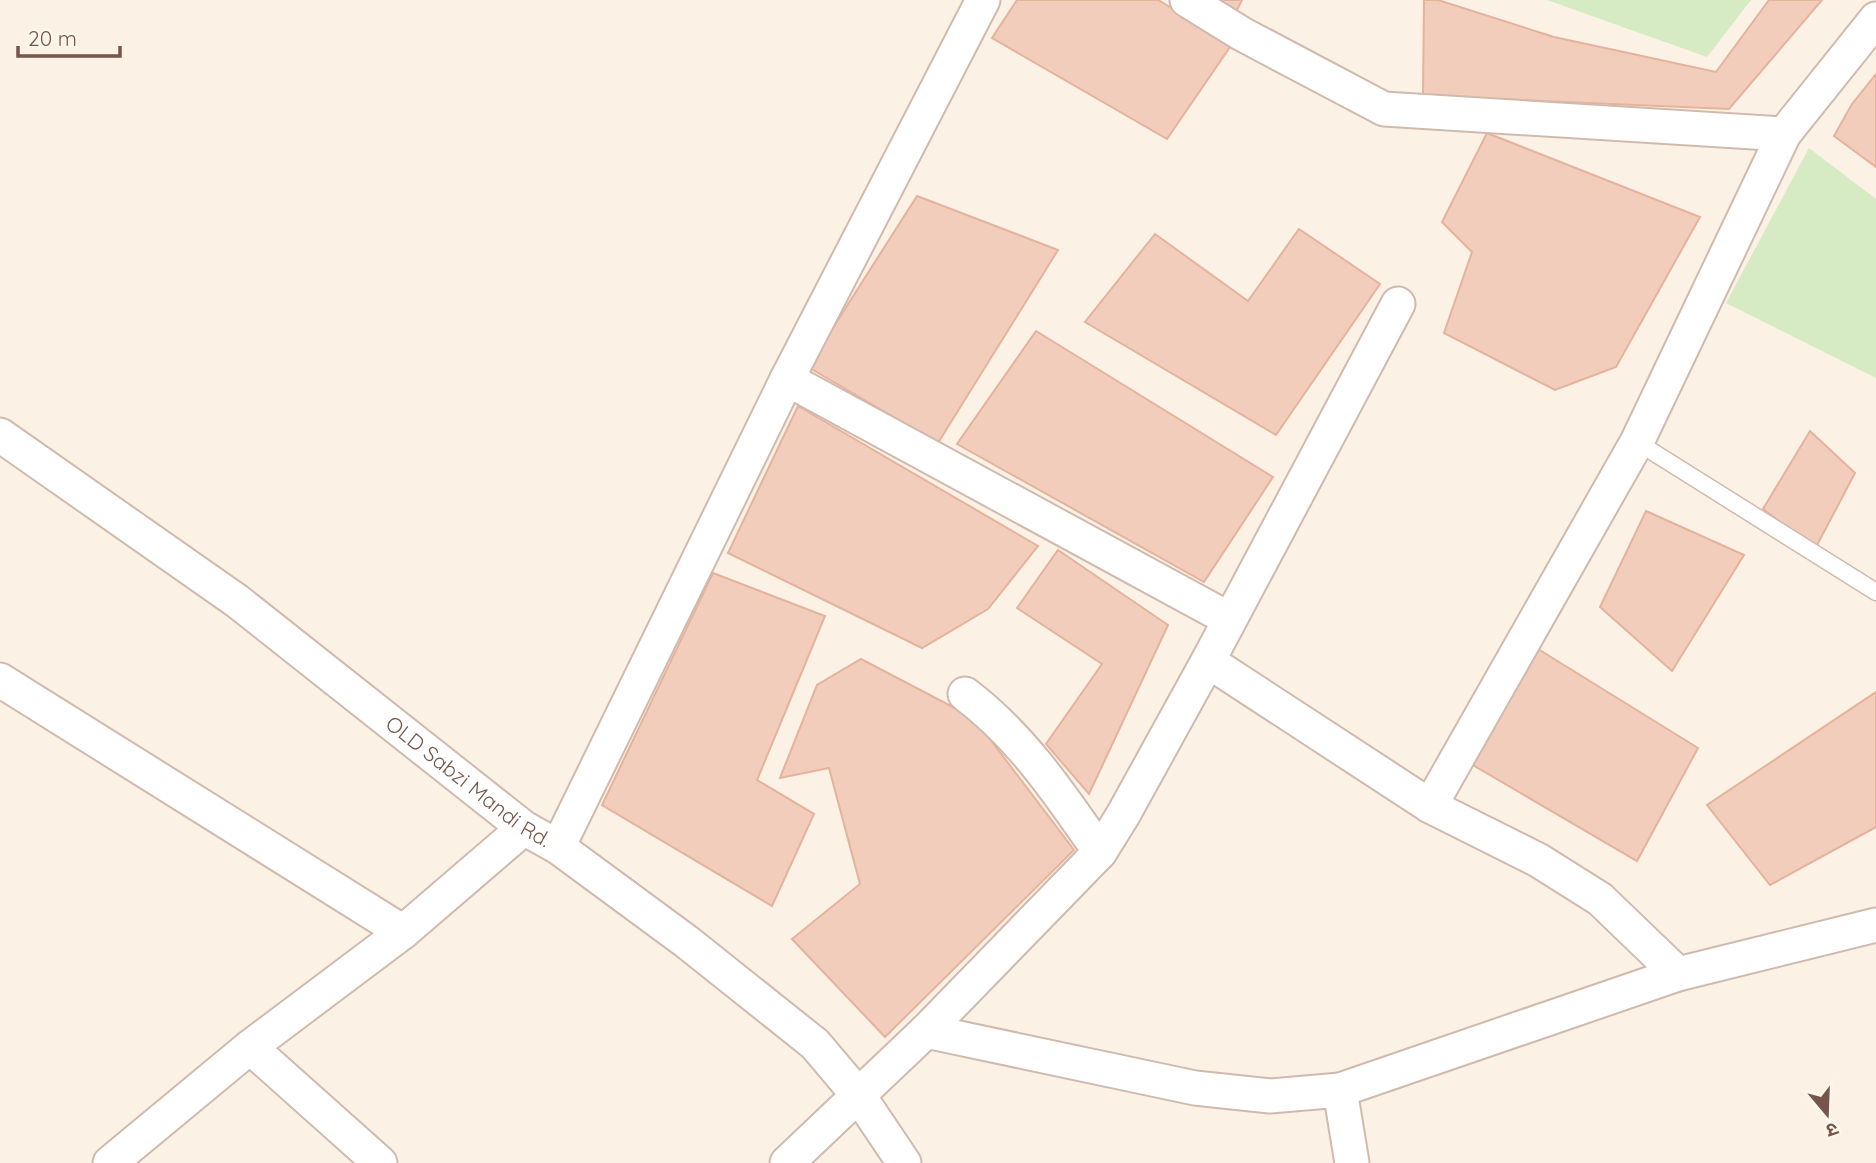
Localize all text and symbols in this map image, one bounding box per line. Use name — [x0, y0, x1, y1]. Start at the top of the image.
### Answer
scale bar — [18, 14, 119, 58]
text: 20 m — [28, 25, 77, 51]
street label: OLD Sabzi Mandi Rd. — [381, 710, 556, 852]
north arrow — [1792, 1079, 1862, 1149]
text: उ — [1823, 1117, 1842, 1144]

